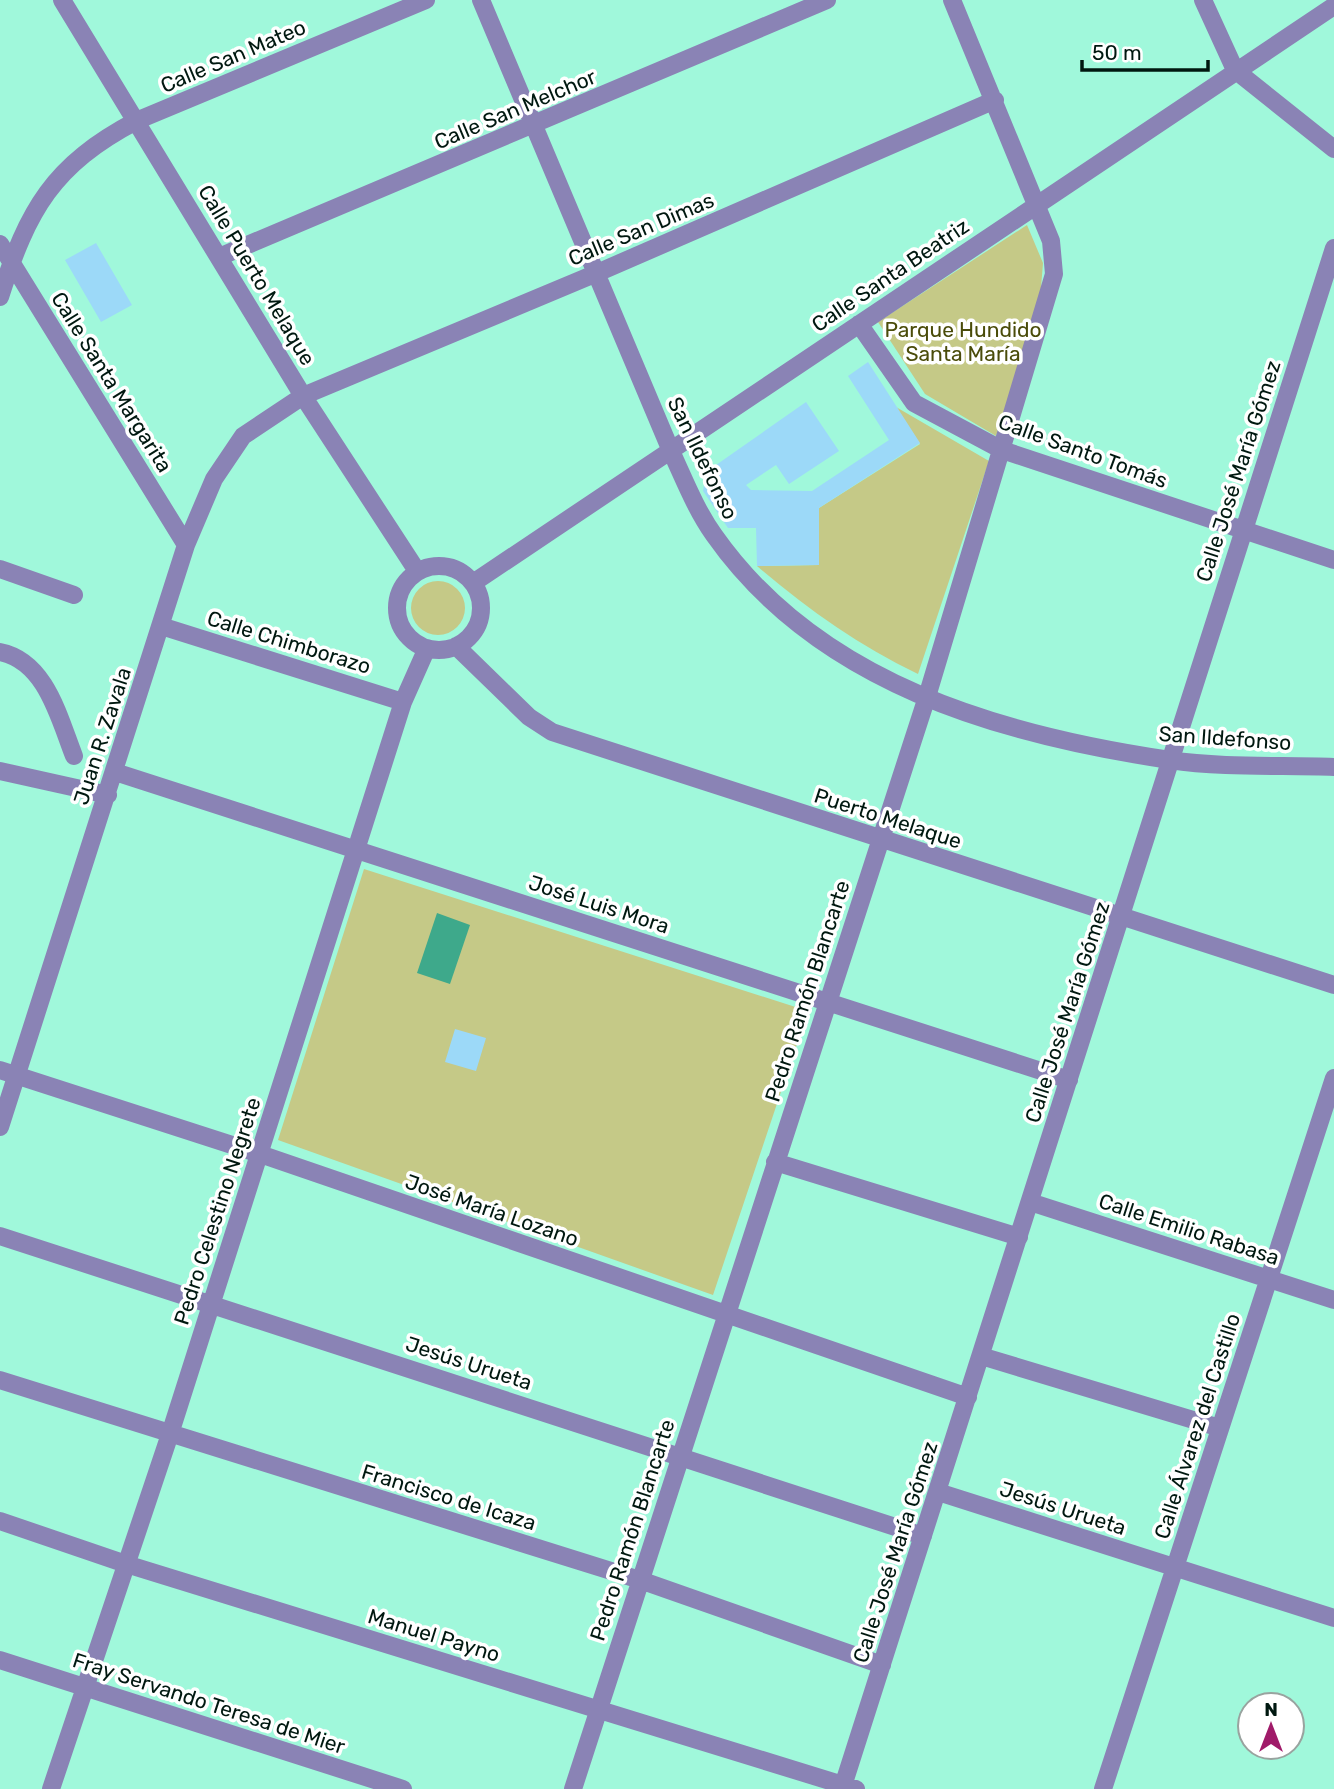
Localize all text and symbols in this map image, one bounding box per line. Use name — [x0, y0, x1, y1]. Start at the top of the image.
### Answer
street label: Calle San Mateo — [157, 14, 309, 98]
scale bar — [1082, 28, 1208, 72]
text: 50 m — [1092, 40, 1142, 65]
street label: Calle San Melchor — [430, 64, 600, 154]
street label: Calle Puerto Melaque — [193, 180, 321, 370]
street label: Calle San Dimas — [564, 187, 718, 271]
street label: Calle Santa Beatriz — [807, 213, 973, 337]
street label: Calle Santa Margarita — [46, 287, 178, 477]
park label: Parque Hundido Santa María — [884, 317, 1042, 366]
street label: Calle José María Gómez — [1190, 357, 1286, 585]
street label: San Ildefonso — [663, 393, 743, 523]
street label: Calle Santo Tomás — [995, 409, 1171, 493]
street label: Calle Chimborazo — [204, 605, 374, 679]
street label: Juan R. Zavala — [68, 664, 136, 808]
street label: San Ildefonso — [1158, 721, 1292, 755]
street label: Puerto Melaque — [811, 782, 965, 854]
street label: José Luis Mora — [526, 870, 672, 938]
street label: Pedro Ramón Blancarte — [759, 877, 855, 1105]
street label: Calle José María Gómez — [1019, 898, 1115, 1126]
street label: Pedro Celestino Negrete — [168, 1094, 266, 1328]
street label: José María Lozano — [402, 1169, 582, 1251]
street label: Calle Emilio Rabasa — [1096, 1188, 1282, 1270]
street label: Calle Álvarez del Castillo — [1149, 1310, 1245, 1542]
street label: Jesús Urueta — [403, 1331, 535, 1395]
street label: Pedro Ramón Blancarte — [584, 1416, 680, 1644]
street label: Calle José María Gómez — [847, 1438, 943, 1666]
street label: Francisco de Icaza — [359, 1459, 539, 1535]
street label: Jesús Urueta — [997, 1476, 1129, 1540]
street label: Manuel Payno — [365, 1603, 503, 1667]
street label: Fray Servando Teresa de Mier — [70, 1647, 348, 1759]
north arrow — [1236, 1691, 1306, 1761]
text: N — [1264, 1698, 1278, 1721]

